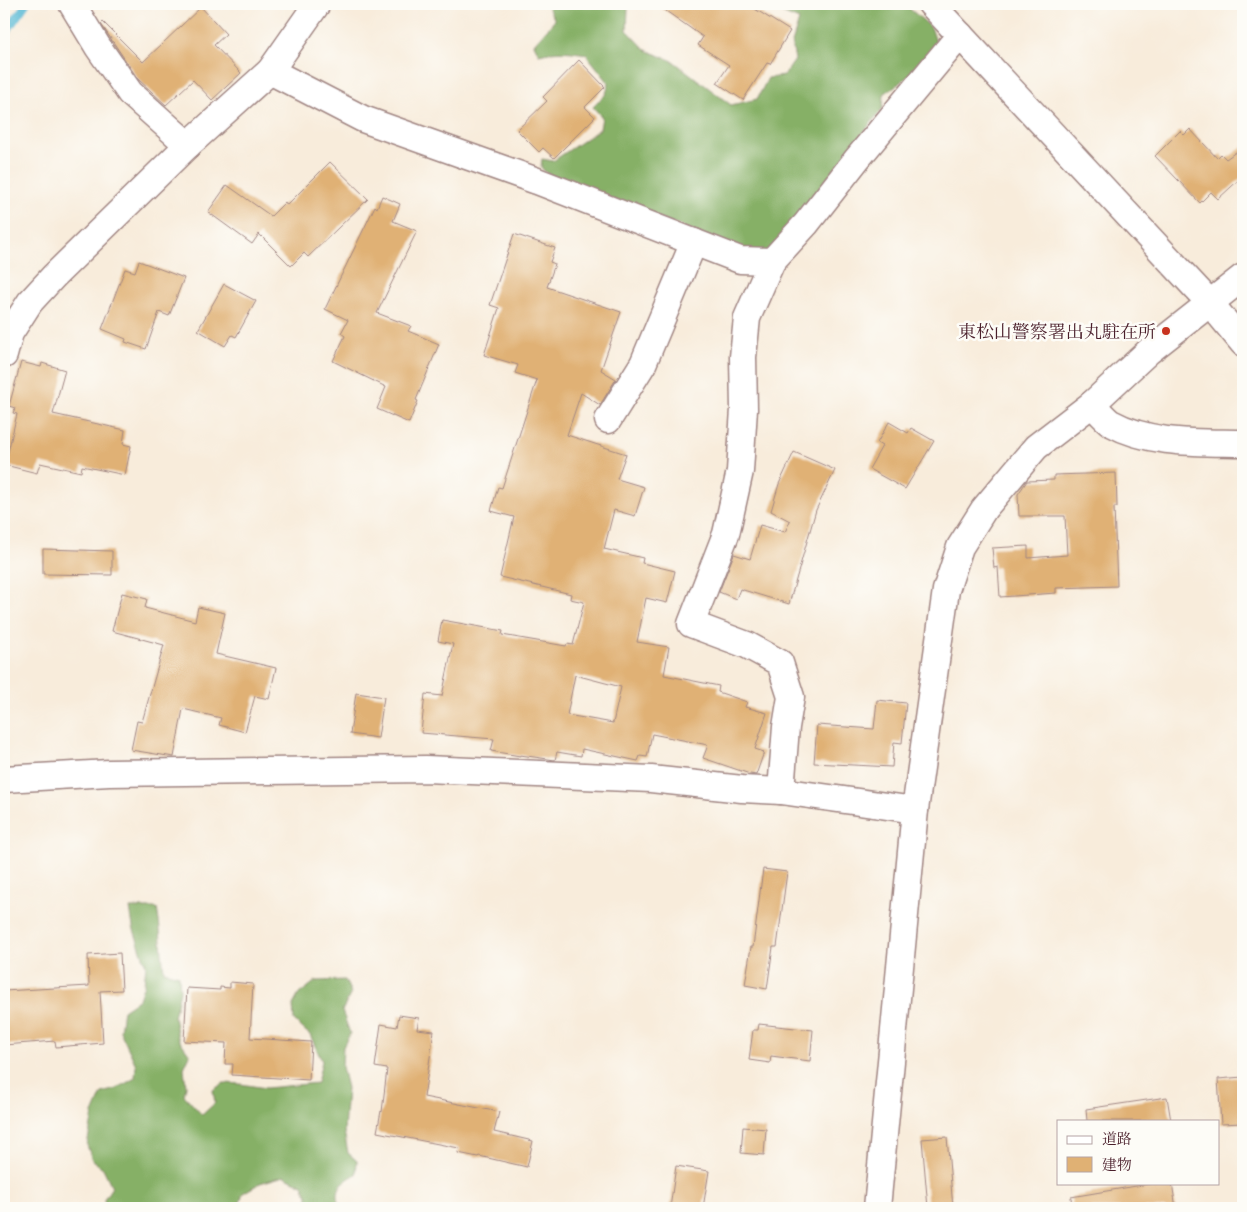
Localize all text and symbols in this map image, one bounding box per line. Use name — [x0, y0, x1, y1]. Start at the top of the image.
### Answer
place label: 東松山警察署出丸駐在所 — [958, 318, 1156, 345]
marker: 東松山警察署出丸駐在所 — [1160, 325, 1172, 337]
legend — [1057, 1120, 1220, 1184]
text: 道路 — [1102, 1128, 1132, 1149]
text: 建物 — [1102, 1154, 1132, 1175]

